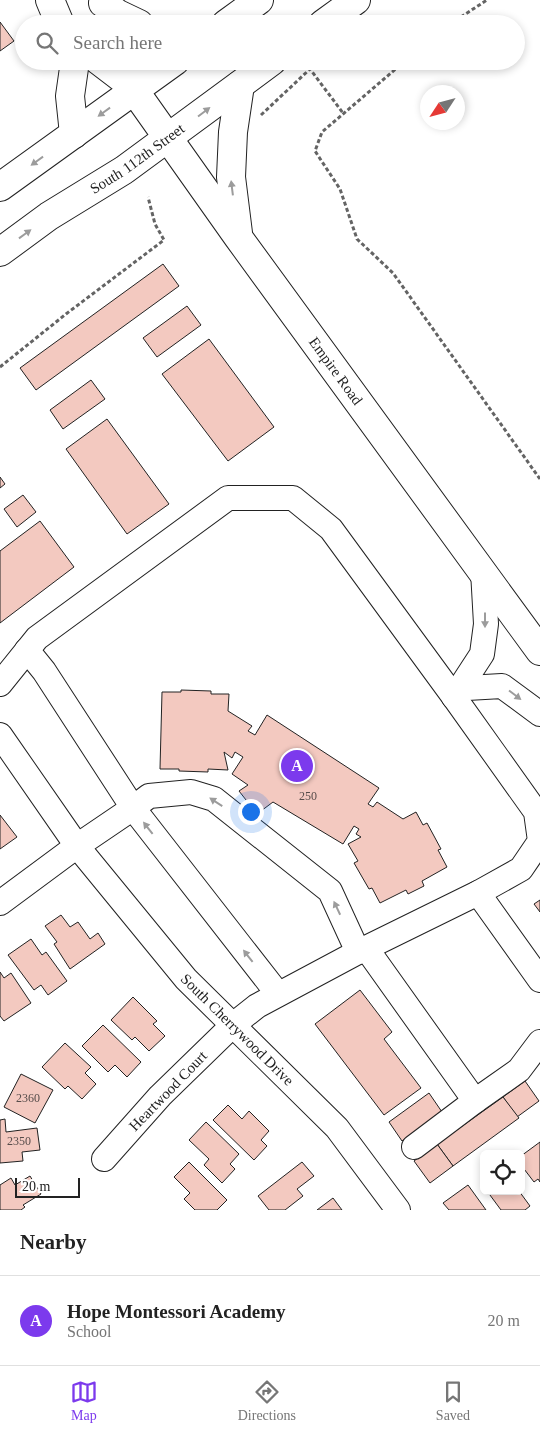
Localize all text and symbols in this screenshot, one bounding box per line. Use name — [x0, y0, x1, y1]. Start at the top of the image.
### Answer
search box — [15, 15, 525, 70]
icon: search — [33, 29, 61, 57]
text: Search here — [73, 32, 162, 53]
north arrow — [420, 85, 465, 130]
one-way arrow — [97, 107, 111, 117]
one-way arrow — [197, 107, 211, 117]
street label: South 112th Street — [87, 120, 188, 197]
one-way arrow — [31, 155, 44, 166]
one-way arrow — [228, 180, 236, 196]
one-way arrow — [18, 229, 32, 239]
street label: Empire Road — [306, 334, 366, 408]
one-way arrow — [481, 612, 489, 628]
one-way arrow — [508, 690, 522, 700]
pin: A — [281, 747, 313, 785]
house number: 250 — [299, 789, 317, 803]
one-way arrow — [210, 797, 223, 807]
your location — [238, 799, 264, 825]
one-way arrow — [143, 822, 154, 835]
one-way arrow — [333, 901, 341, 915]
one-way arrow — [243, 950, 254, 963]
street label: South Cherrywood Drive — [178, 971, 297, 1089]
street label: Heartwood Court — [126, 1047, 211, 1134]
house number: 2360 — [16, 1091, 40, 1105]
house number: 2350 — [7, 1134, 31, 1148]
map controls — [480, 1150, 525, 1195]
button: locate — [480, 1150, 525, 1195]
scale bar — [15, 1175, 80, 1198]
text: 20 m — [22, 1179, 50, 1194]
text: Nearby — [20, 1230, 87, 1254]
text: Hope Montessori Academy — [67, 1301, 285, 1322]
text: A — [30, 1312, 42, 1329]
text: 20 m — [488, 1312, 520, 1329]
text: School — [67, 1323, 111, 1340]
tab: Map — [70, 1378, 98, 1424]
tab: Directions — [238, 1378, 296, 1424]
tab: Saved — [436, 1378, 470, 1424]

